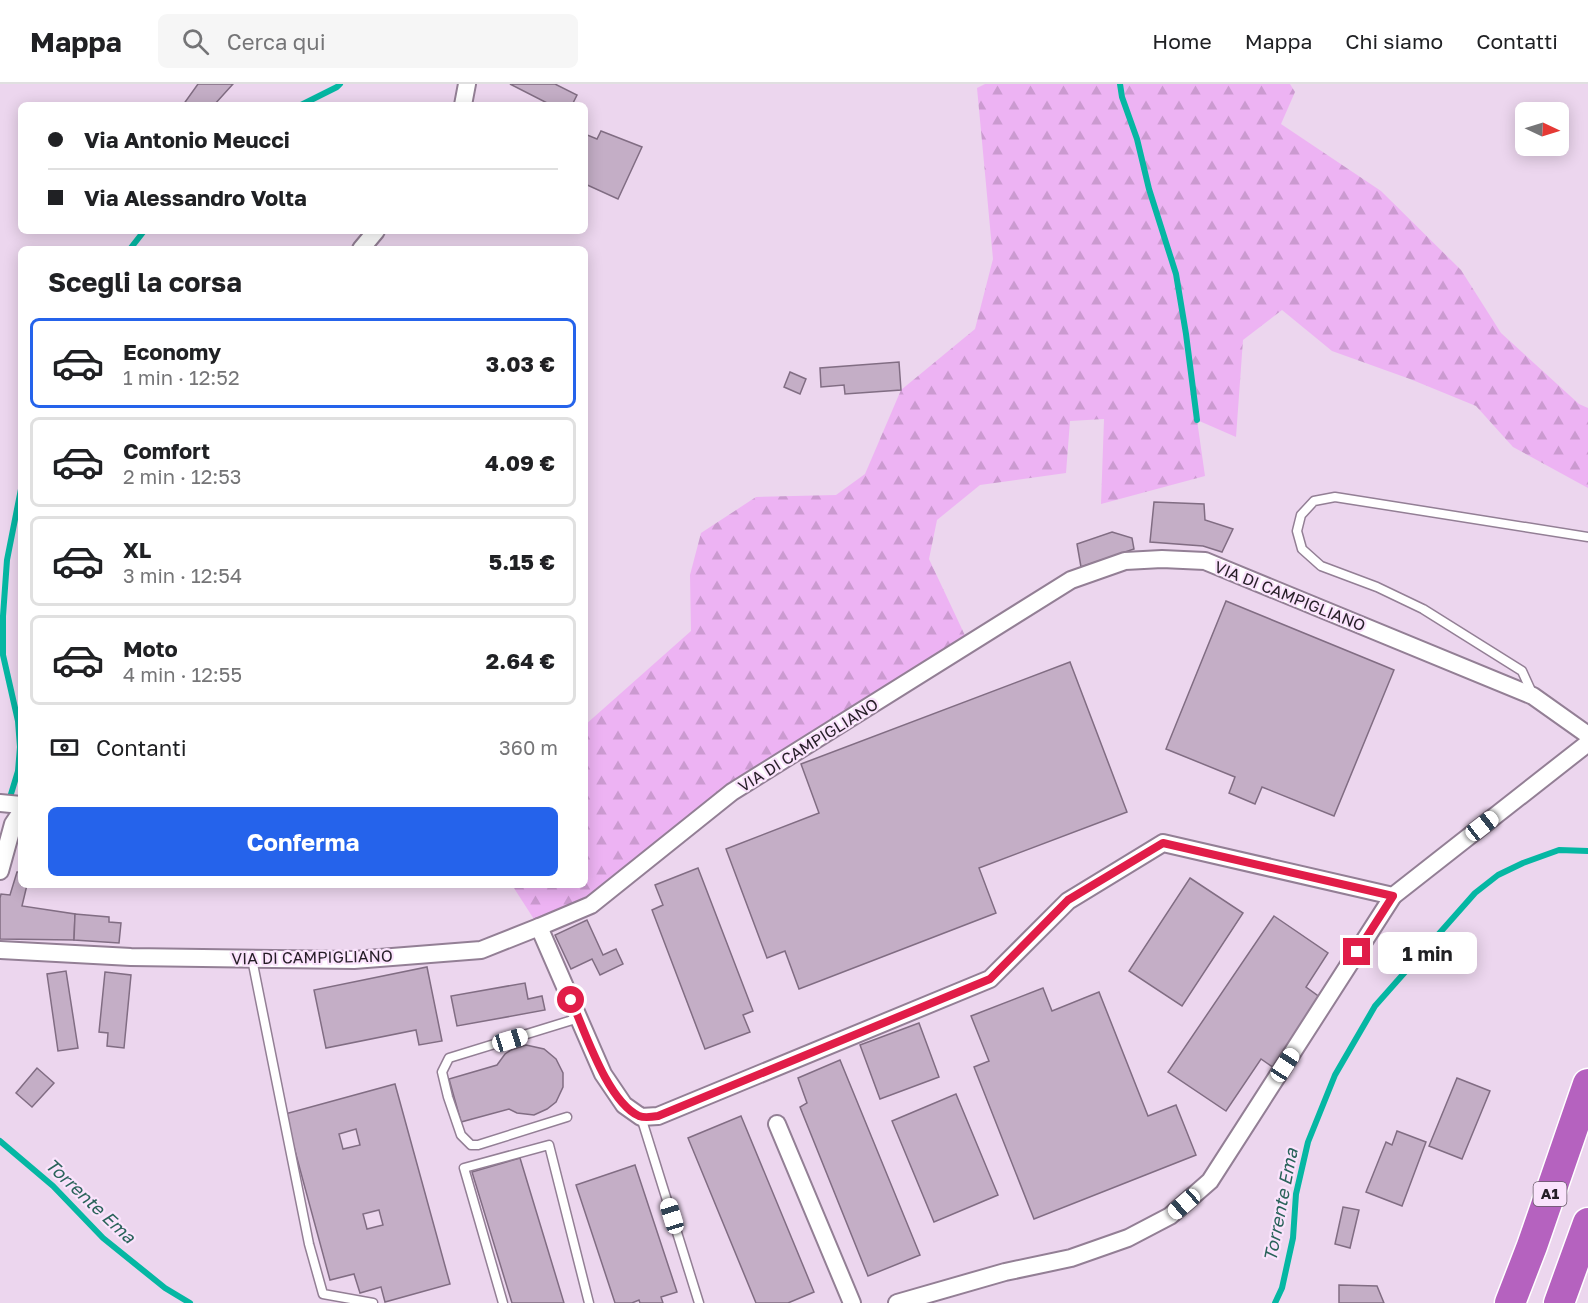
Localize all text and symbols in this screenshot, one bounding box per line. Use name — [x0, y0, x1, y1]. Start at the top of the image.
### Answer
search box — [158, 14, 578, 68]
text: Mappa — [30, 25, 122, 58]
icon: search — [179, 25, 212, 58]
text: Cerca qui — [227, 28, 326, 55]
text: Home — [1152, 28, 1212, 54]
text: Mappa — [1245, 28, 1312, 54]
text: Chi siamo — [1345, 28, 1443, 54]
text: Contatti — [1476, 28, 1558, 54]
north arrow — [1515, 102, 1569, 156]
map controls — [1515, 102, 1569, 156]
text: Via Antonio Meucci — [84, 126, 290, 153]
text: Via Alessandro Volta — [84, 184, 307, 211]
text: Scegli la corsa — [48, 266, 242, 298]
icon: car — [51, 336, 105, 390]
text: Economy — [123, 338, 221, 365]
text: 3.03 € — [486, 350, 555, 377]
text: 1 min · 12:52 — [123, 365, 240, 389]
icon: car — [51, 435, 105, 489]
text: Comfort — [123, 437, 210, 464]
text: 4.09 € — [485, 449, 555, 476]
text: 2 min · 12:53 — [123, 464, 242, 488]
icon: car — [51, 534, 105, 588]
text: XL — [123, 536, 151, 563]
text: 5.15 € — [489, 548, 555, 575]
street label: VIA DI CAMPIGLIANO — [1211, 556, 1369, 636]
text: 3 min · 12:54 — [123, 563, 242, 587]
icon: car — [51, 633, 105, 687]
text: Moto — [123, 635, 178, 662]
text: 2.64 € — [486, 647, 555, 674]
text: 4 min · 12:55 — [123, 662, 242, 686]
street label: VIA DI CAMPIGLIANO — [734, 694, 882, 796]
icon: cash — [48, 731, 81, 764]
text: Contanti — [96, 734, 187, 761]
text: 360 m — [499, 735, 558, 759]
button: Conferma — [48, 807, 558, 876]
car — [1462, 808, 1502, 844]
callout: 1 min — [1378, 931, 1477, 973]
route end — [1343, 938, 1370, 965]
text: 1 min — [1402, 941, 1453, 965]
street label: VIA DI CAMPIGLIANO — [231, 946, 393, 968]
route start — [557, 986, 584, 1013]
car — [490, 1026, 530, 1054]
car — [1268, 1045, 1302, 1085]
water label: Torrente Ema — [1258, 1146, 1302, 1263]
water label: Torrente Ema — [41, 1153, 141, 1248]
road number: A1 — [1534, 1182, 1566, 1206]
car — [1165, 1185, 1203, 1223]
car — [658, 1196, 686, 1236]

